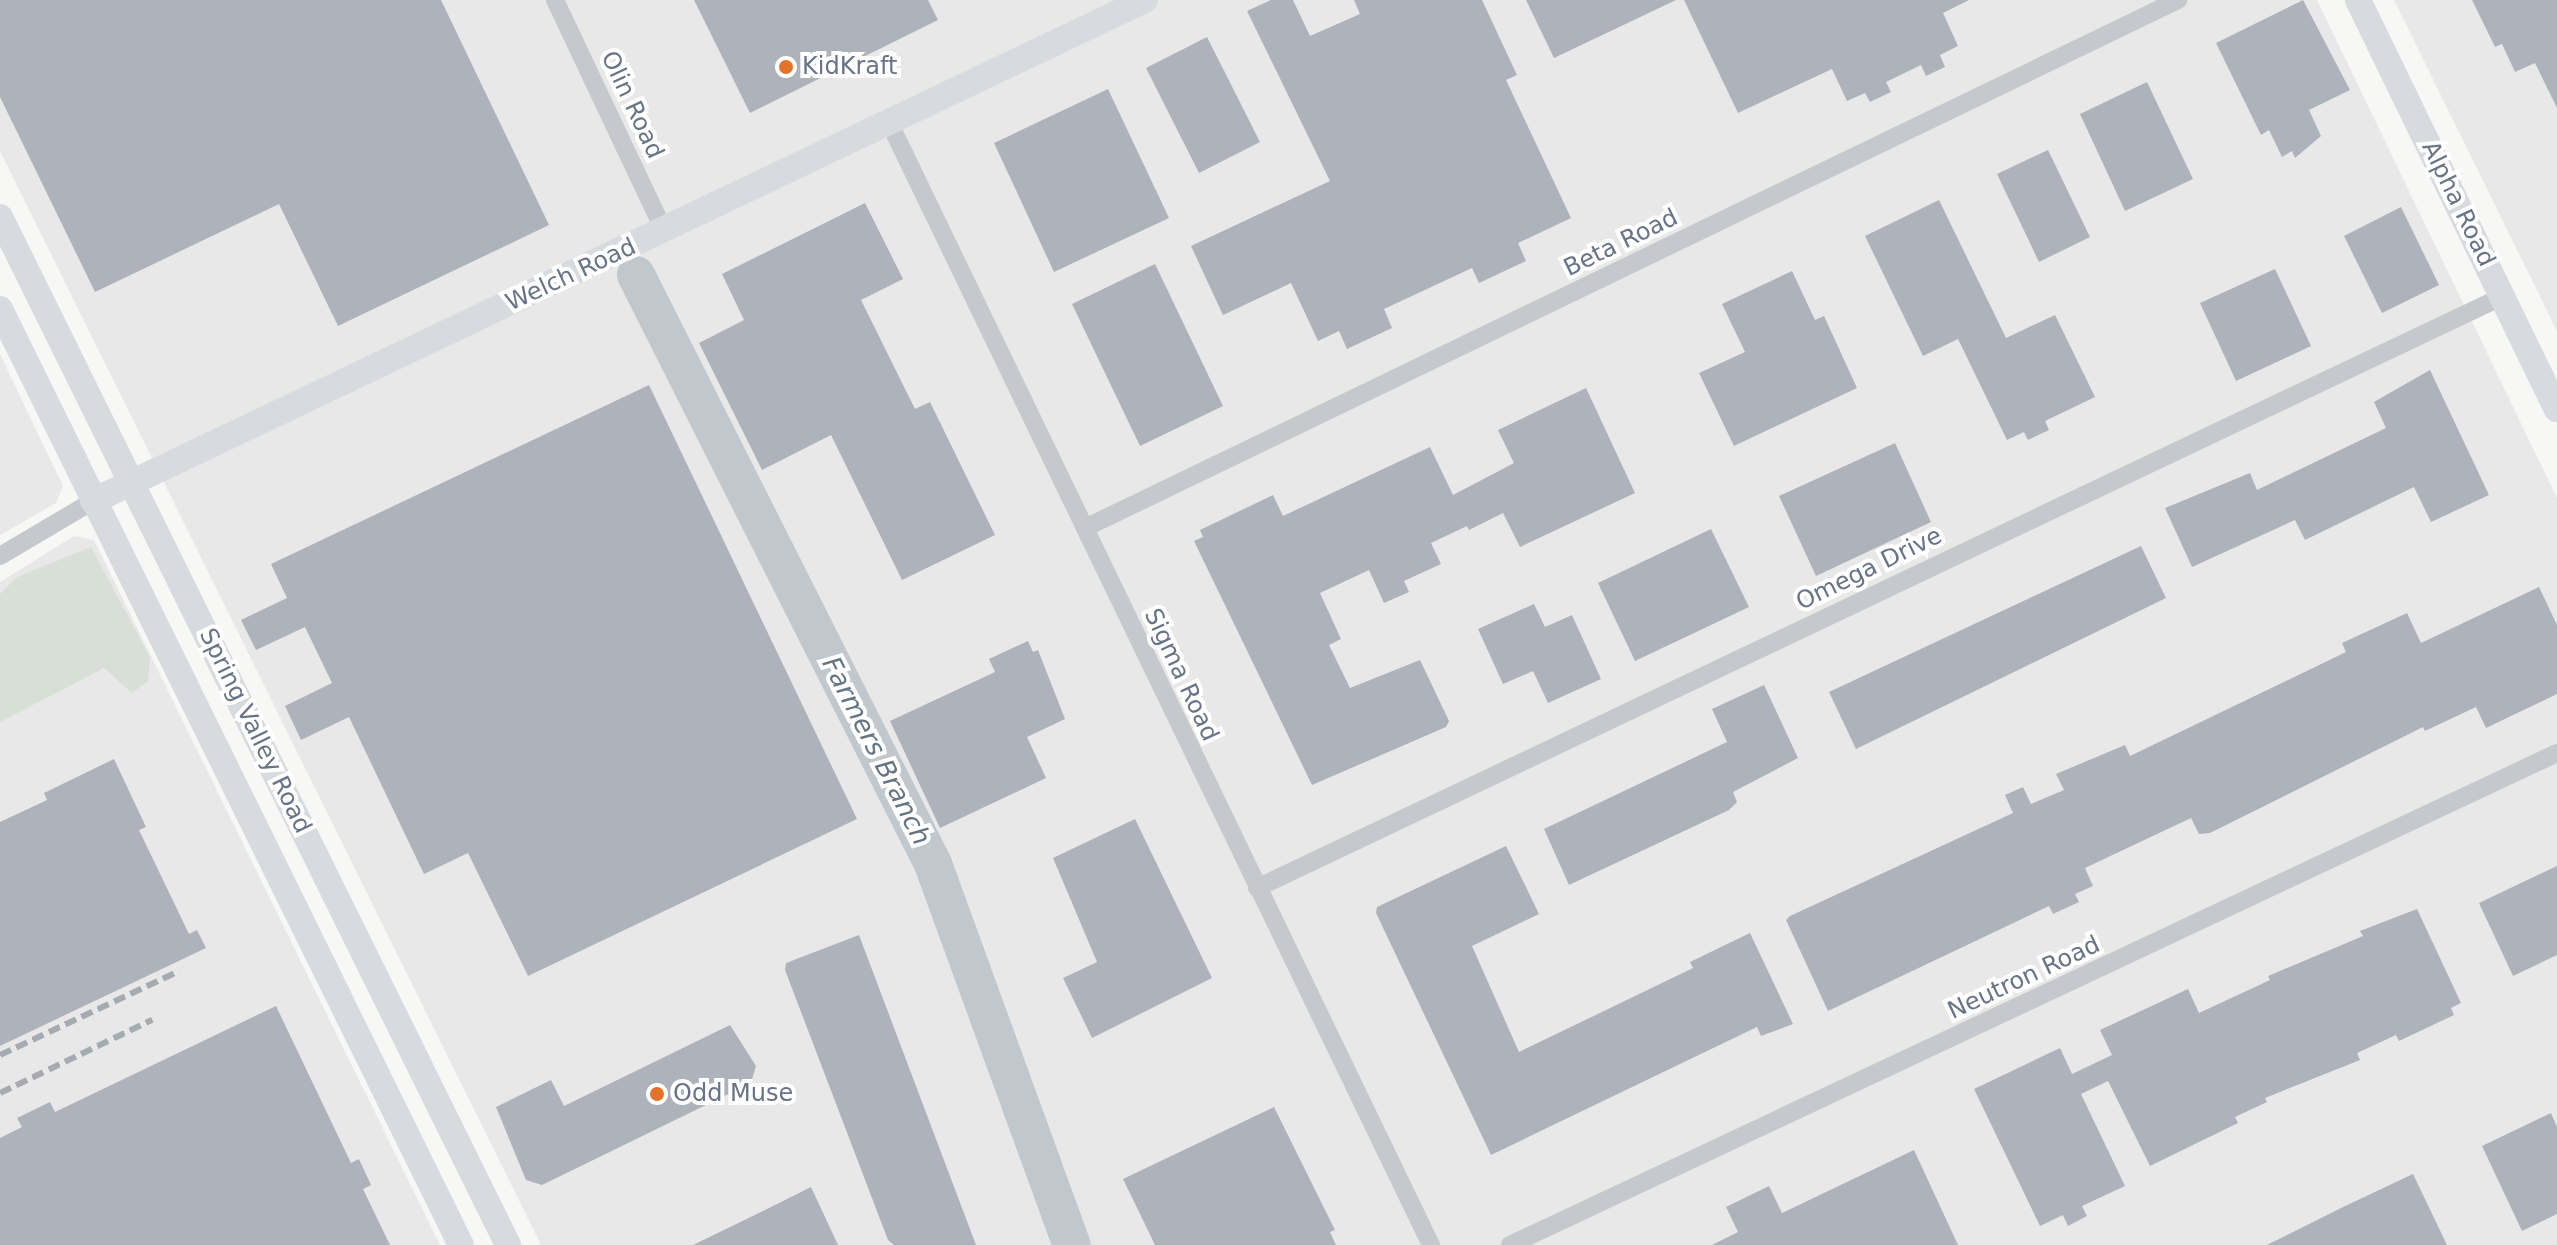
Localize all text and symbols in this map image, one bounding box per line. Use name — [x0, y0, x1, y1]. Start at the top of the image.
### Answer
street label: Olin Road — [595, 47, 669, 163]
place label: KidKraft — [802, 53, 897, 81]
marker: KidKraft — [777, 58, 795, 76]
street label: Alpha Road — [2415, 137, 2501, 271]
street label: Beta Road — [1559, 203, 1683, 283]
street label: Welch Road — [501, 232, 641, 318]
street label: Omega Drive — [1791, 521, 1947, 617]
street label: Sigma Road — [1138, 604, 1224, 746]
street label: Spring Valley Road — [193, 624, 317, 838]
water label: Farmers Branch — [815, 652, 937, 850]
street label: Neutron Road — [1943, 930, 2105, 1026]
place label: Odd Muse — [673, 1080, 793, 1108]
marker: Odd Muse — [648, 1085, 666, 1103]

